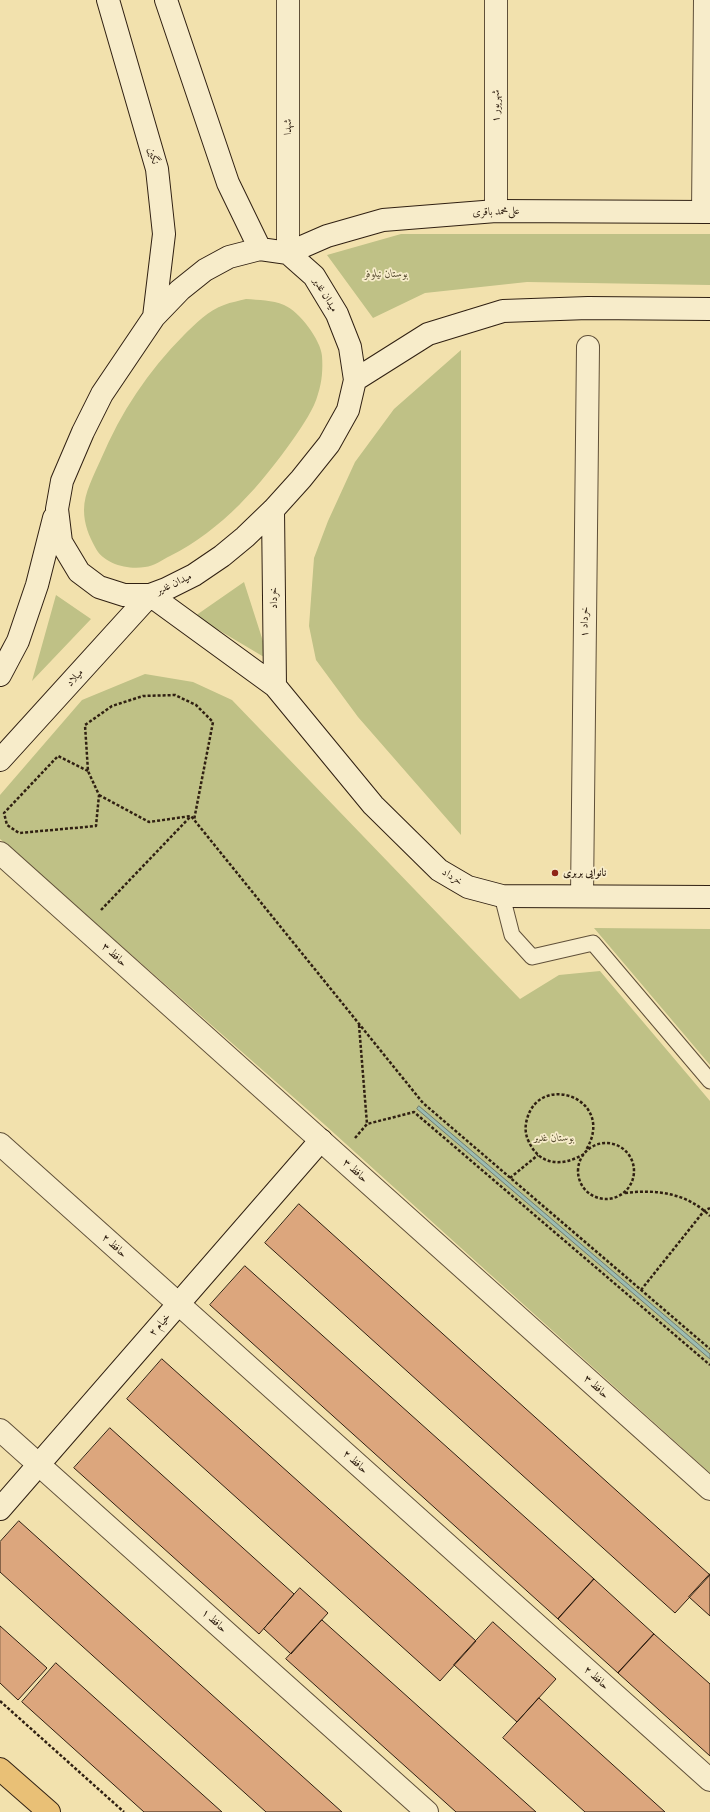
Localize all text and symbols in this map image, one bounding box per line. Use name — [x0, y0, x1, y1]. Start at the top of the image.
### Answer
street label: شهریور ۱ — [489, 89, 503, 123]
street label: شهدا — [281, 119, 295, 135]
street label: نگین — [144, 146, 162, 166]
street label: علی‌محمد باقری — [472, 205, 520, 219]
park label: بوستان نیلوفر — [364, 267, 408, 281]
street label: میدان غدیر — [310, 275, 340, 315]
street label: میدان غدیر — [154, 570, 194, 598]
street label: خرداد — [267, 587, 281, 609]
street label: خرداد ۱ — [578, 607, 592, 637]
street label: میلاد — [64, 666, 86, 690]
street label: خرداد — [439, 866, 465, 888]
place label: نانوایی بربری — [563, 866, 606, 880]
marker: نانوایی بربری — [550, 868, 560, 878]
street label: حافظ ۳ — [99, 940, 129, 970]
park label: بوستان غدیر — [534, 1131, 574, 1145]
street label: حافظ ۳ — [340, 1156, 370, 1186]
street label: حافظ ۲ — [99, 1231, 129, 1261]
street label: خیام ۲ — [146, 1311, 174, 1339]
street label: حافظ ۳ — [581, 1372, 611, 1402]
street label: حافظ ۲ — [340, 1447, 370, 1477]
street label: حافظ ۱ — [199, 1606, 229, 1636]
street label: حافظ ۲ — [581, 1663, 611, 1693]

